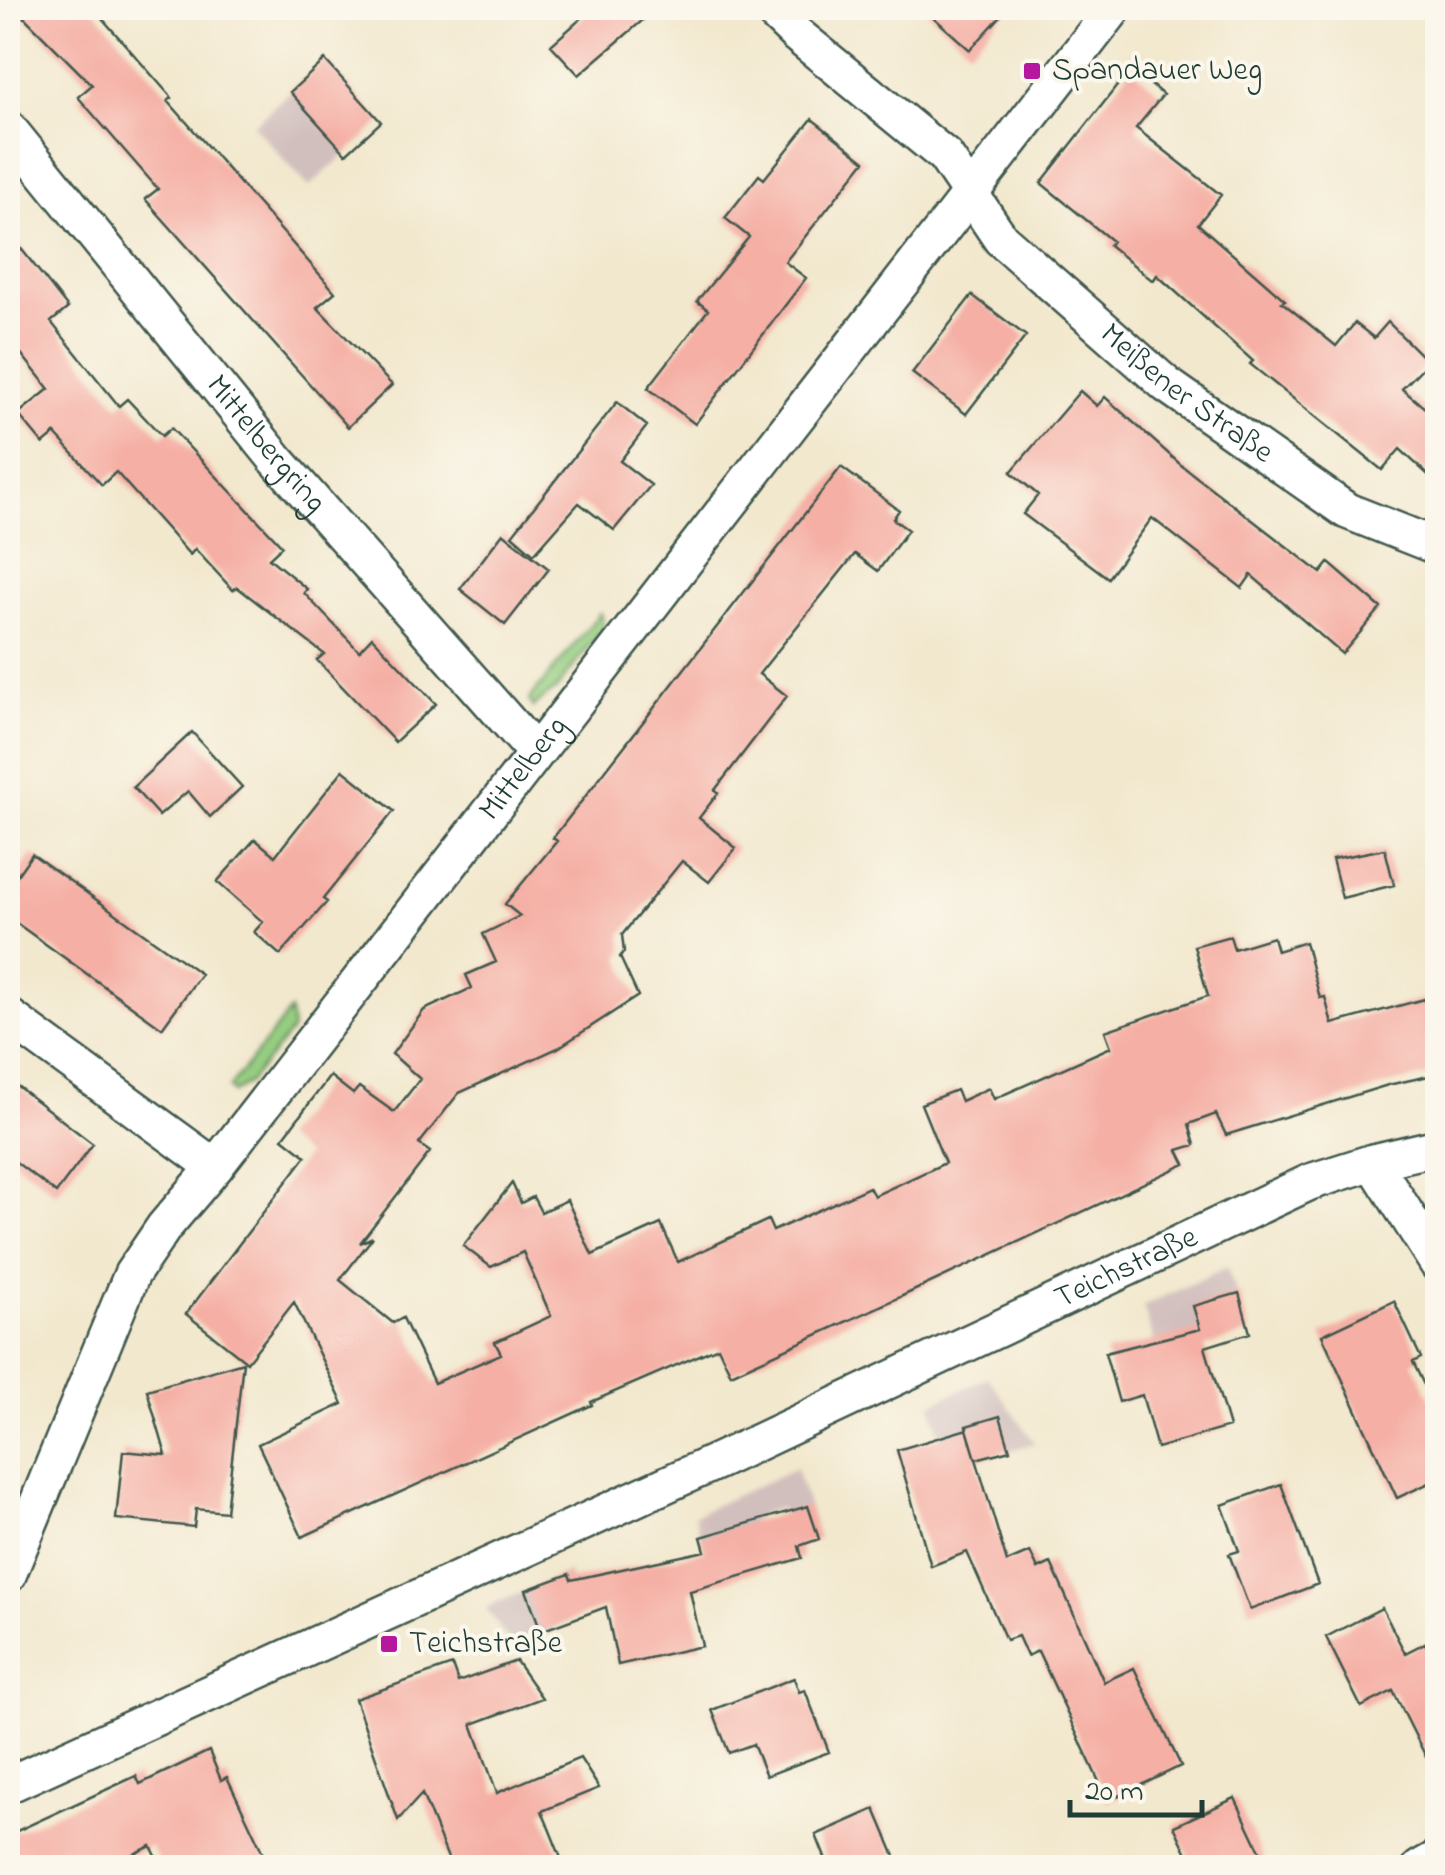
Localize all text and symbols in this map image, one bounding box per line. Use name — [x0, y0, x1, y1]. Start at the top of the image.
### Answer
place label: Spandauer Weg — [1052, 48, 1262, 95]
marker: Spandauer Weg — [1021, 60, 1043, 82]
street label: Meißener Straße — [1089, 312, 1283, 476]
street label: Mittelbergring — [194, 365, 337, 524]
street label: Mittelberg — [468, 706, 580, 831]
street label: Teichstraße — [1047, 1214, 1206, 1322]
place label: Teichstraße — [409, 1621, 563, 1668]
marker: Teichstraße — [378, 1633, 400, 1655]
scale bar — [1070, 1755, 1202, 1817]
text: 20 m — [1085, 1771, 1144, 1815]

